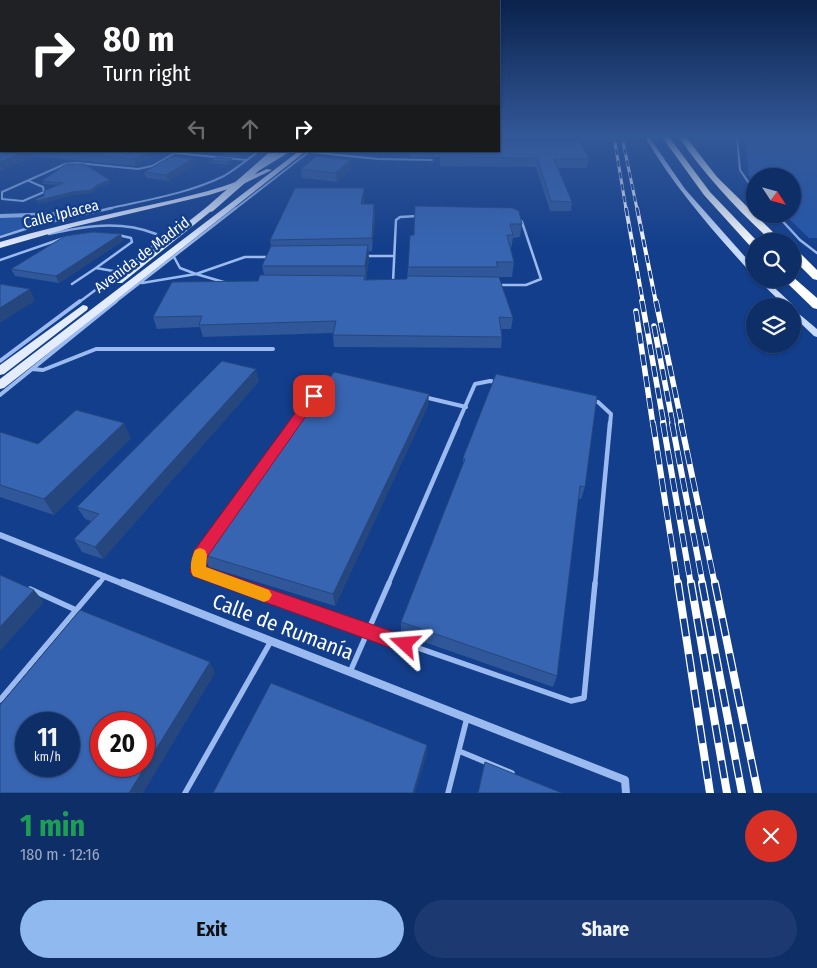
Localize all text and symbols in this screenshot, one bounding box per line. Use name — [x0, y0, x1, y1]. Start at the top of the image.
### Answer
text: 80 m — [103, 18, 175, 60]
icon: right — [20, 20, 85, 85]
text: Turn right — [103, 60, 191, 87]
icon: left — [183, 115, 211, 143]
icon: ahead — [236, 115, 264, 143]
icon: right — [289, 115, 317, 143]
north arrow — [746, 168, 801, 222]
map controls — [746, 168, 801, 353]
street label: Calle Iplacea — [21, 196, 101, 232]
street label: Avenida de Madrid — [91, 213, 193, 297]
button: search — [746, 233, 801, 288]
button: layers — [746, 298, 801, 353]
pin — [293, 375, 335, 417]
icon: arrive — [300, 382, 328, 410]
street label: Calle de Rumanía — [209, 588, 357, 666]
position arrow — [378, 617, 430, 669]
speed limit sign: 20 — [90, 712, 155, 777]
text: 11 — [37, 723, 58, 753]
text: km/h — [34, 750, 61, 764]
text: 1 min — [20, 808, 85, 844]
button: close — [745, 810, 797, 862]
text: 180 m · 12:16 — [20, 845, 100, 864]
button: Exit — [20, 900, 404, 958]
button: Share — [414, 900, 797, 958]

